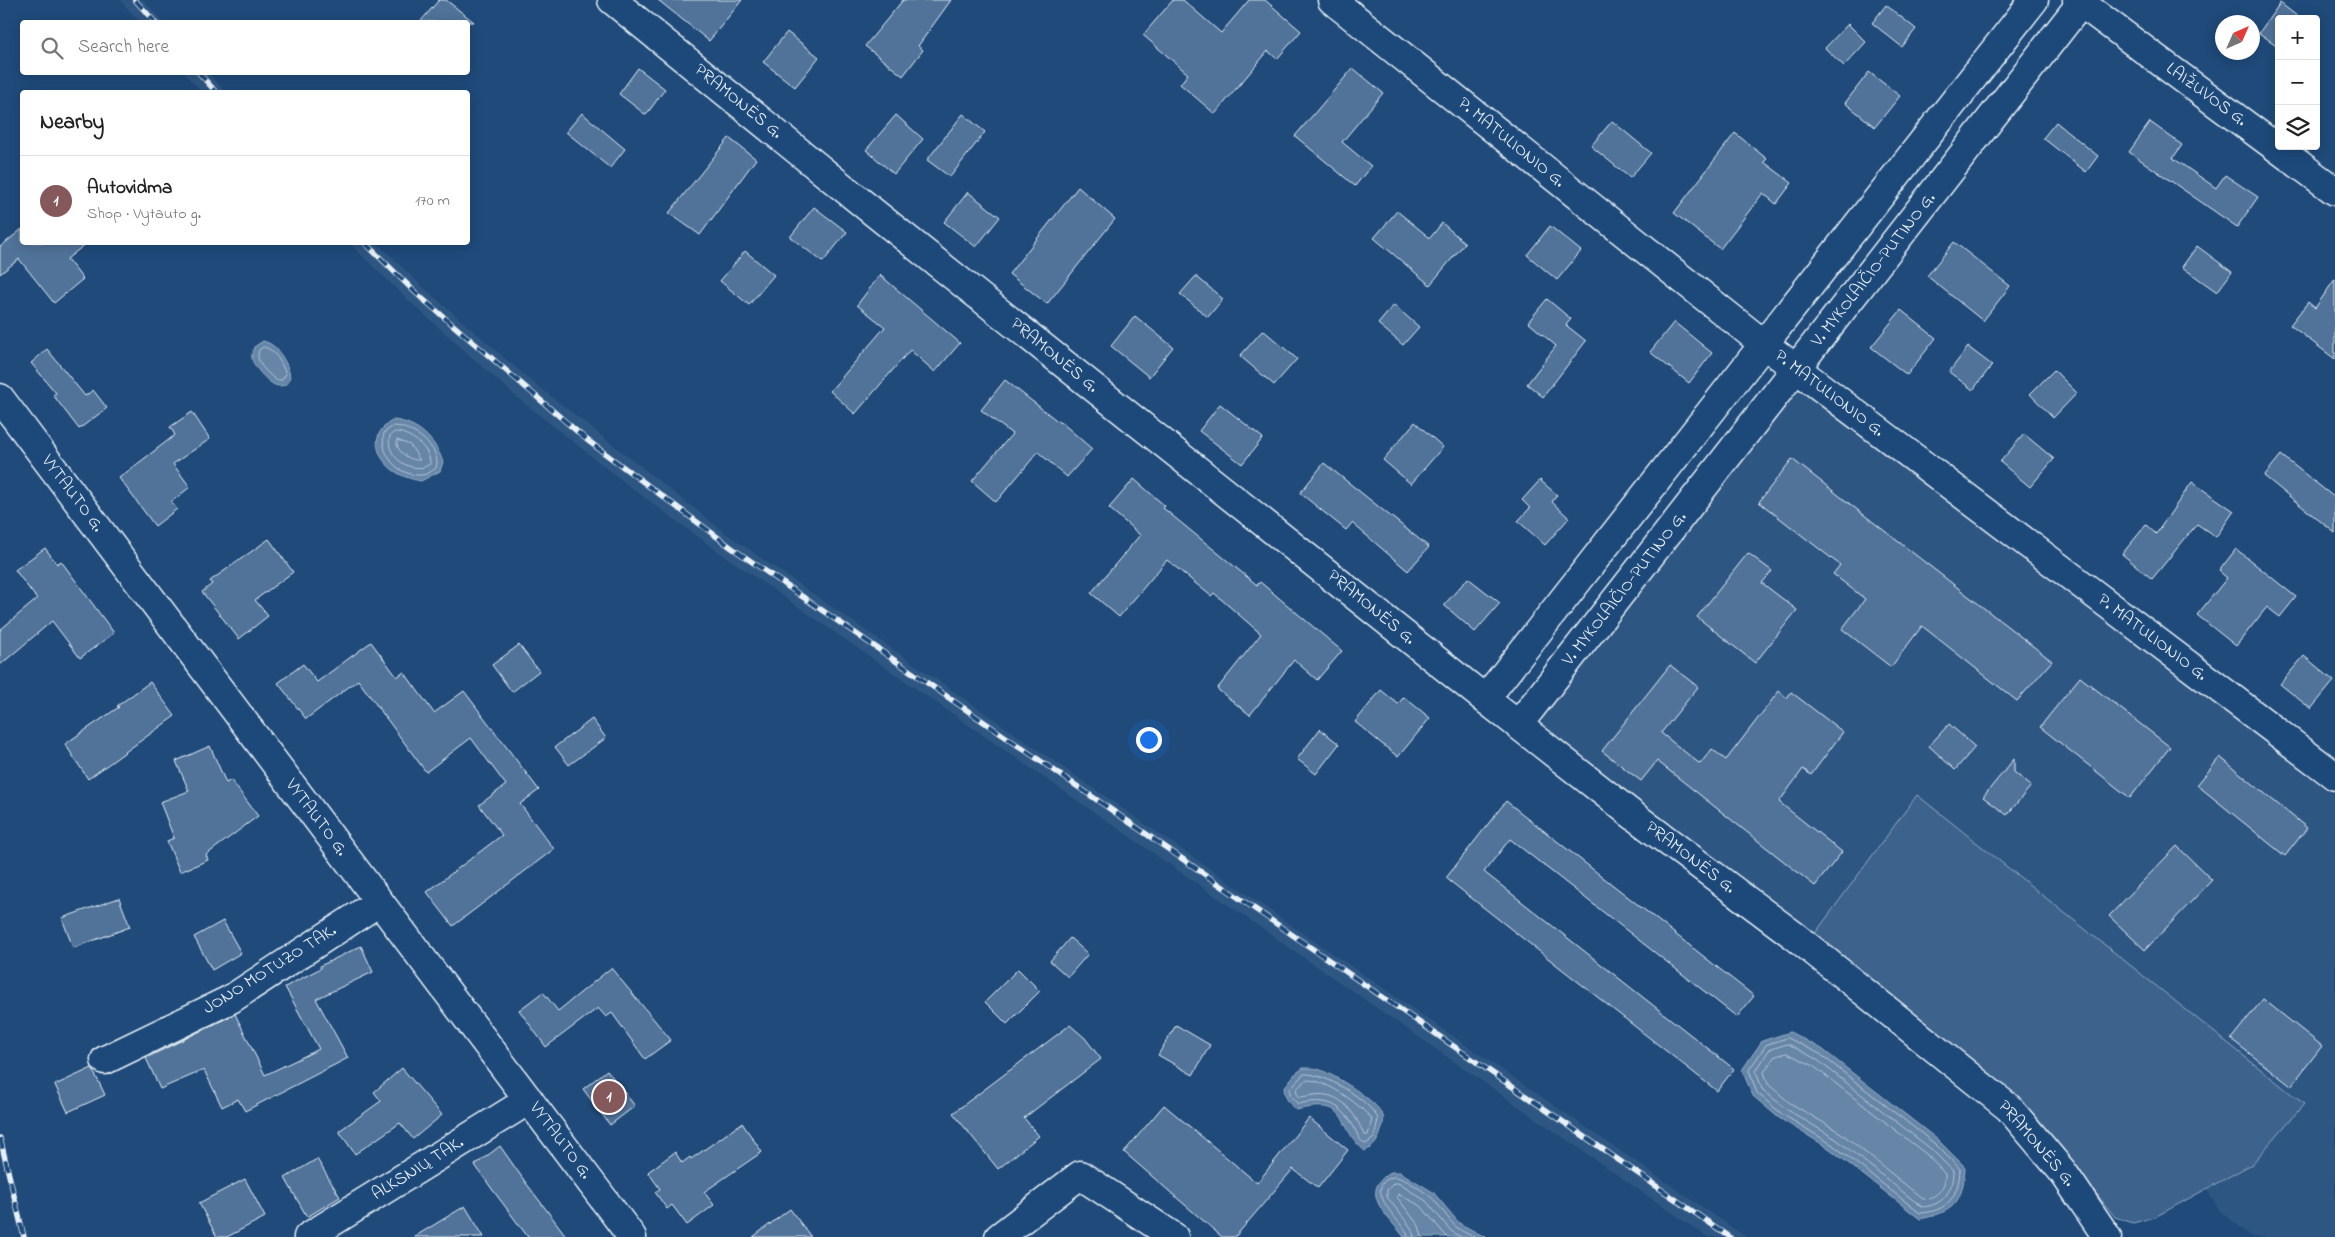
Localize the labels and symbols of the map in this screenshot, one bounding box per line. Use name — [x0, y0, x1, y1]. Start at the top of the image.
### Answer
north arrow — [2215, 15, 2260, 60]
street label: LAIŽUVOS G. — [2160, 57, 2252, 134]
street label: PRAMONĖS G. — [688, 58, 788, 146]
street label: P. MATULIONIO G. — [1452, 91, 1571, 195]
street label: V. MYKOLAIČIO-PUTINO G. — [1805, 187, 1943, 354]
street label: PRAMONĖS G. — [1004, 312, 1104, 400]
street label: P. MATULIONIO G. — [1769, 344, 1890, 444]
street label: VYTAUTO G. — [34, 449, 110, 538]
street label: V. MYKOLAIČIO-PUTINO G. — [1556, 506, 1694, 673]
street label: PRAMONĖS G. — [1321, 564, 1421, 652]
street label: P. MATULIONIO G. — [2092, 588, 2213, 688]
your location — [1136, 727, 1162, 753]
street label: VYTAUTO G. — [278, 773, 354, 862]
street label: PRAMONĖS G. — [1639, 815, 1741, 901]
street label: JONO MOTUZO TAK. — [198, 918, 342, 1022]
pin: 1 — [593, 1078, 625, 1116]
street label: PRAMONĖS G. — [1991, 1095, 2081, 1193]
street label: VYTAUTO G. — [522, 1096, 598, 1185]
street label: ALKSNIŲ TAK. — [367, 1130, 469, 1208]

